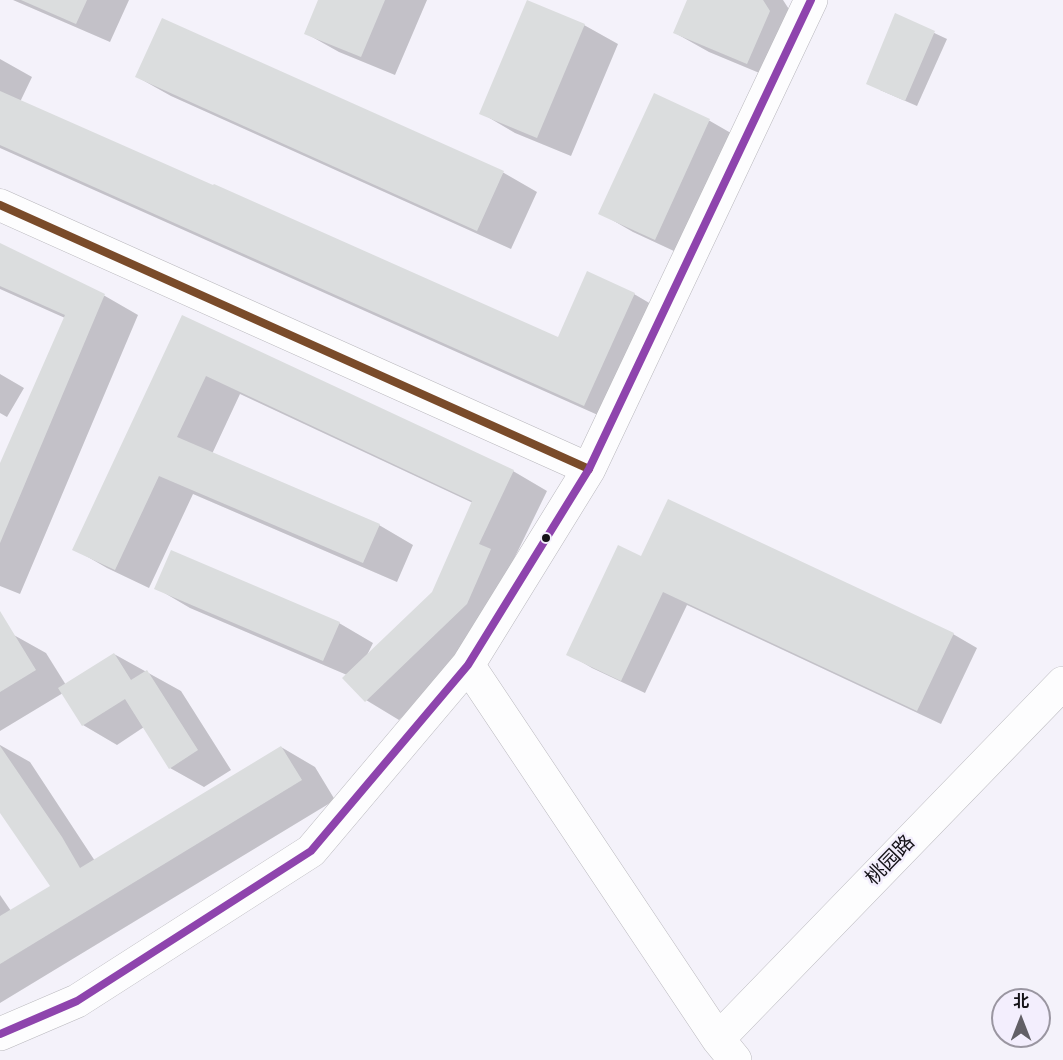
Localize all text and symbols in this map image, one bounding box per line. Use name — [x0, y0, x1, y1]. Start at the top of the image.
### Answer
unlabelled marker — [540, 532, 552, 544]
street label: 桃园路 — [862, 831, 920, 891]
north arrow — [991, 988, 1051, 1048]
text: 北 — [1013, 992, 1029, 1011]

